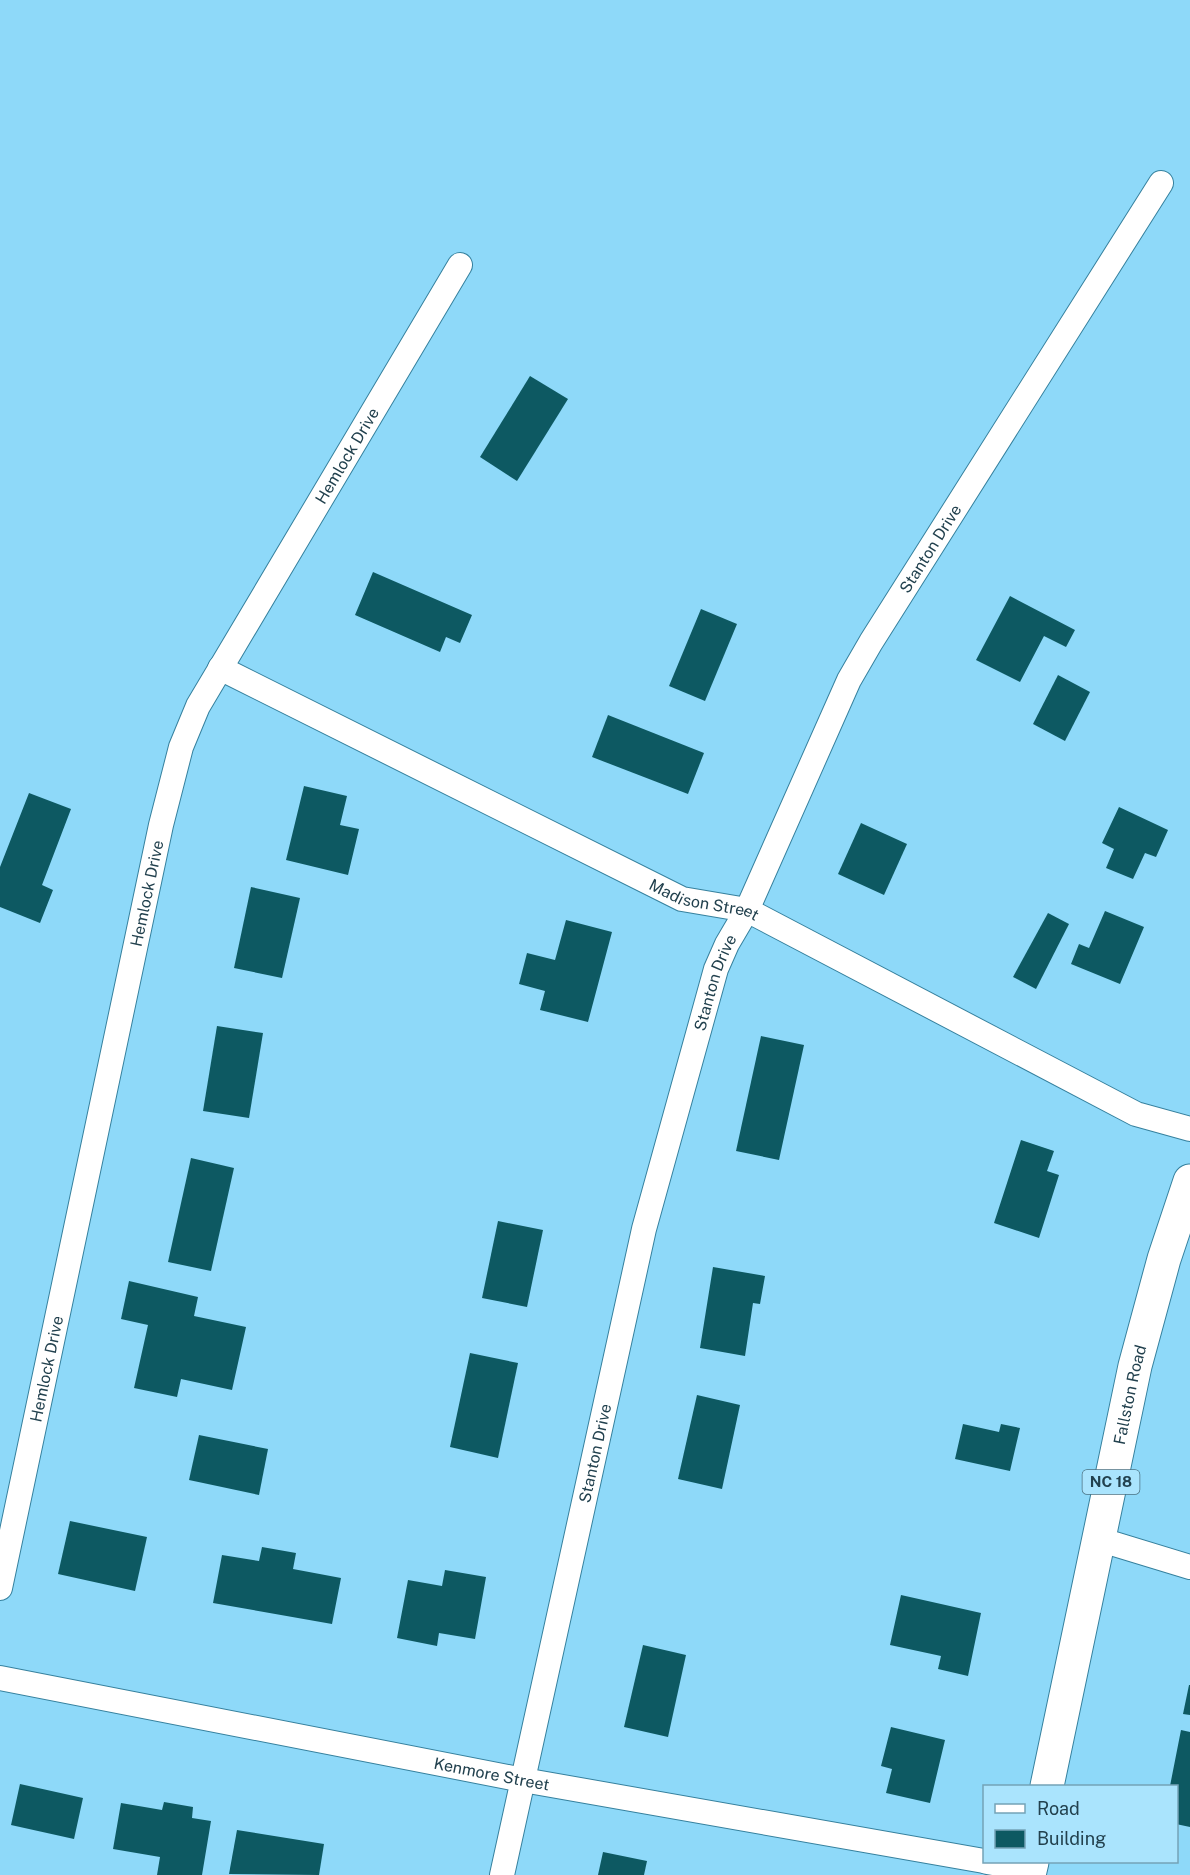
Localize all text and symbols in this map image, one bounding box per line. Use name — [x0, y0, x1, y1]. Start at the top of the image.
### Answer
street label: Hemlock Drive — [311, 404, 383, 507]
street label: Stanton Drive — [895, 501, 965, 597]
street label: Hemlock Drive — [127, 838, 168, 948]
street label: Madison Street — [646, 875, 762, 925]
street label: Stanton Drive — [690, 931, 741, 1033]
street label: Hemlock Drive — [26, 1314, 67, 1424]
street label: Fallston Road — [1110, 1343, 1150, 1446]
street label: Stanton Drive — [575, 1402, 615, 1504]
road number: NC 18 — [1082, 1470, 1140, 1494]
street label: Kenmore Street — [432, 1754, 551, 1795]
legend — [983, 1785, 1178, 1863]
text: Road — [1037, 1798, 1080, 1819]
text: Building — [1037, 1828, 1106, 1849]

